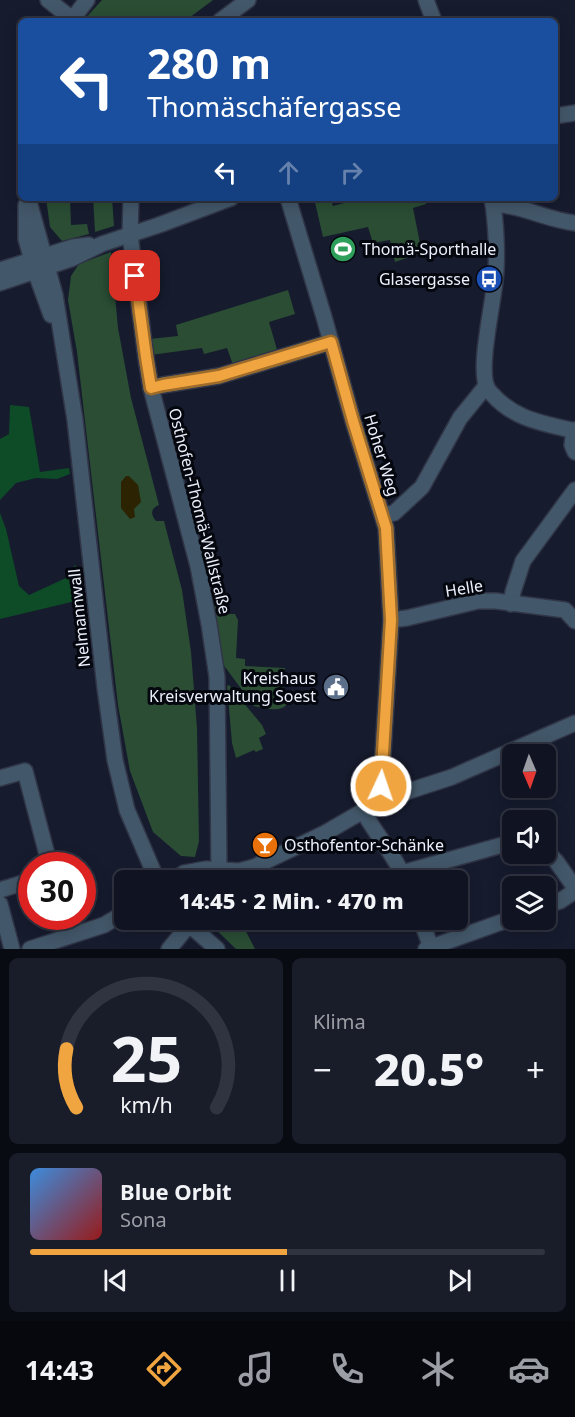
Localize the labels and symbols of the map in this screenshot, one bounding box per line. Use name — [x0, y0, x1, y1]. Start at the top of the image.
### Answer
sports icon: Thomä-Sporthalle — [328, 234, 358, 264]
place label: Thomä-Sporthalle — [362, 238, 496, 260]
pin — [109, 250, 160, 301]
bus stop icon: Glasergasse — [474, 264, 504, 294]
place label: Glasergasse — [379, 268, 470, 290]
street label: Osthofen-Thomä-Wallstraße — [164, 406, 236, 616]
street label: Hoher Weg — [359, 411, 405, 499]
street label: Nelmannwall — [63, 568, 95, 668]
street label: Helle — [443, 574, 485, 602]
place label: Kreishaus Kreisverwaltung Soest — [149, 667, 316, 707]
public building icon: Kreishaus Kreisverwaltung Soest — [321, 672, 351, 702]
north arrow — [502, 744, 556, 798]
position arrow — [349, 754, 413, 818]
bar icon: Osthofentor-Schänke — [250, 830, 280, 860]
place label: Osthofentor-Schänke — [284, 834, 444, 856]
speed limit sign: 30 — [18, 852, 96, 930]

